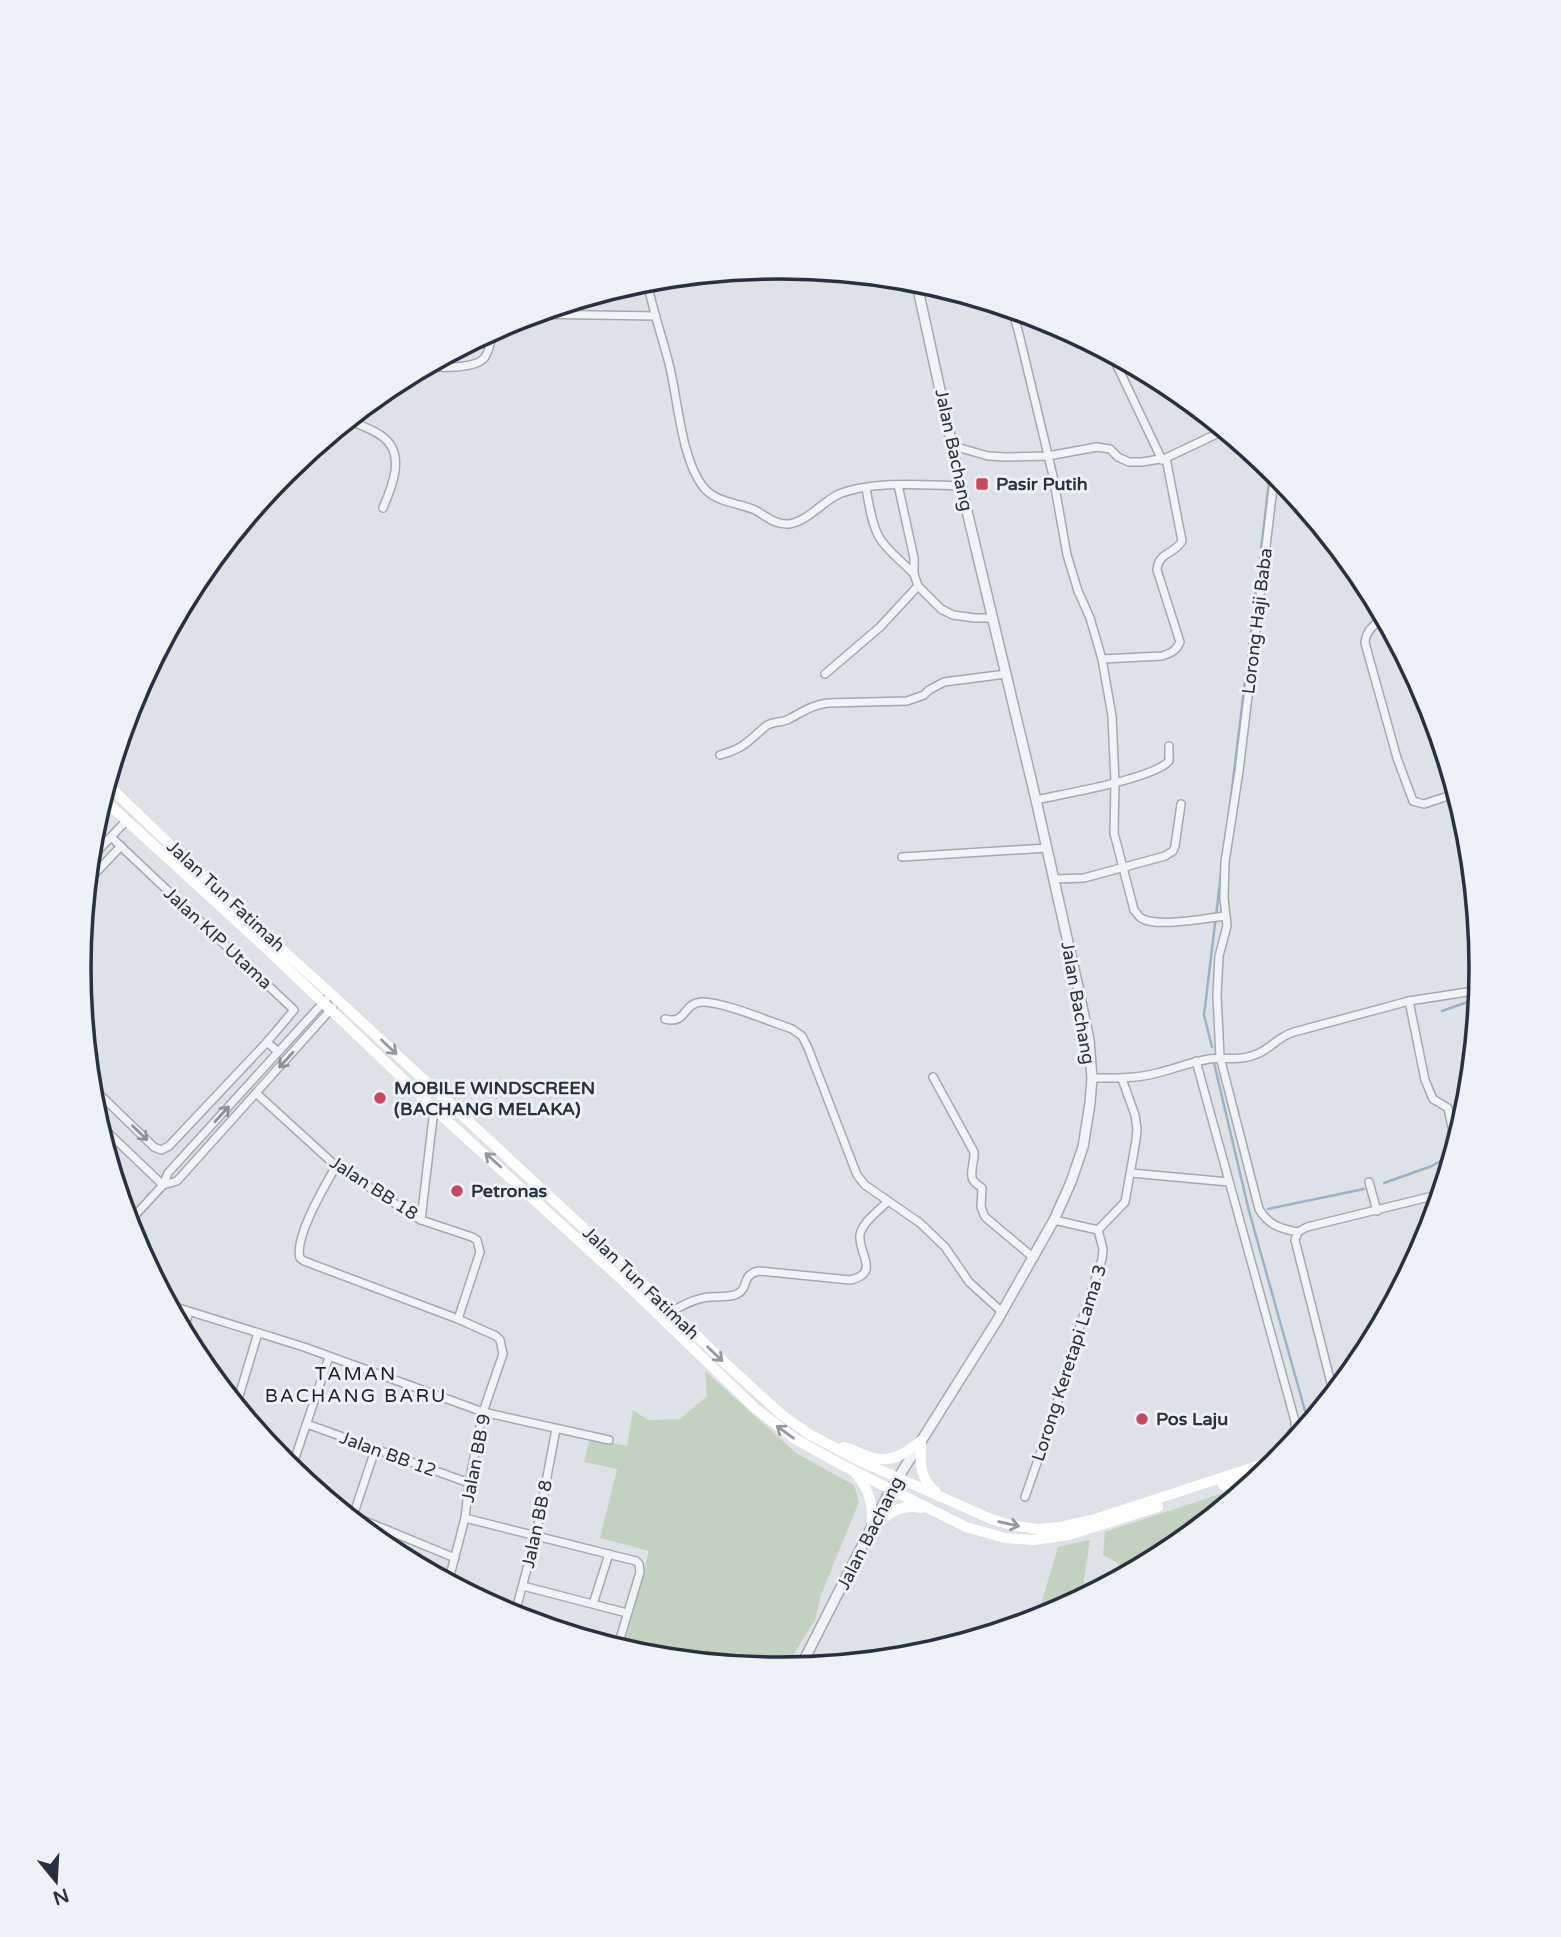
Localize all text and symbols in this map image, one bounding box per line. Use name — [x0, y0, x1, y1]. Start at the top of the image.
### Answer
street label: Jalan Bachang — [930, 387, 978, 513]
place label: Pasir Putih — [996, 473, 1088, 495]
marker: Pasir Putih — [974, 476, 990, 492]
street label: Lorong Haji Baba — [1237, 547, 1277, 695]
street label: Jalan Tun Fatimah — [162, 836, 290, 956]
street label: Jalan KIP Utama — [159, 882, 277, 994]
street label: Jalan Bachang — [1056, 940, 1100, 1066]
one-way arrow — [380, 1039, 397, 1056]
one-way arrow — [278, 1051, 294, 1069]
place label: MOBILE WINDSCREEN (BACHANG MELAKA) — [394, 1077, 595, 1120]
marker: MOBILE WINDSCREEN (BACHANG MELAKA) — [372, 1090, 388, 1106]
one-way arrow — [213, 1106, 230, 1123]
one-way arrow — [131, 1124, 148, 1141]
street label: Jalan BB 18 — [326, 1151, 422, 1225]
one-way arrow — [484, 1152, 502, 1168]
place label: Petronas — [471, 1180, 548, 1202]
marker: Petronas — [449, 1183, 465, 1199]
street label: Jalan Tun Fatimah — [578, 1222, 704, 1344]
street label: Lorong Keretapi Lama 3 — [1027, 1262, 1111, 1464]
one-way arrow — [706, 1345, 723, 1362]
district label: TAMAN BACHANG BARU — [265, 1363, 447, 1407]
place label: Pos Laju — [1156, 1408, 1228, 1430]
marker: Pos Laju — [1134, 1411, 1150, 1427]
street label: Jalan BB 9 — [457, 1412, 495, 1504]
one-way arrow — [776, 1425, 795, 1439]
street label: Jalan BB 12 — [337, 1426, 439, 1482]
street label: Jalan Bachang — [832, 1473, 908, 1593]
street label: Jalan BB 8 — [517, 1478, 557, 1570]
one-way arrow — [997, 1518, 1020, 1531]
north arrow — [21, 1846, 91, 1916]
text: N — [50, 1883, 72, 1909]

